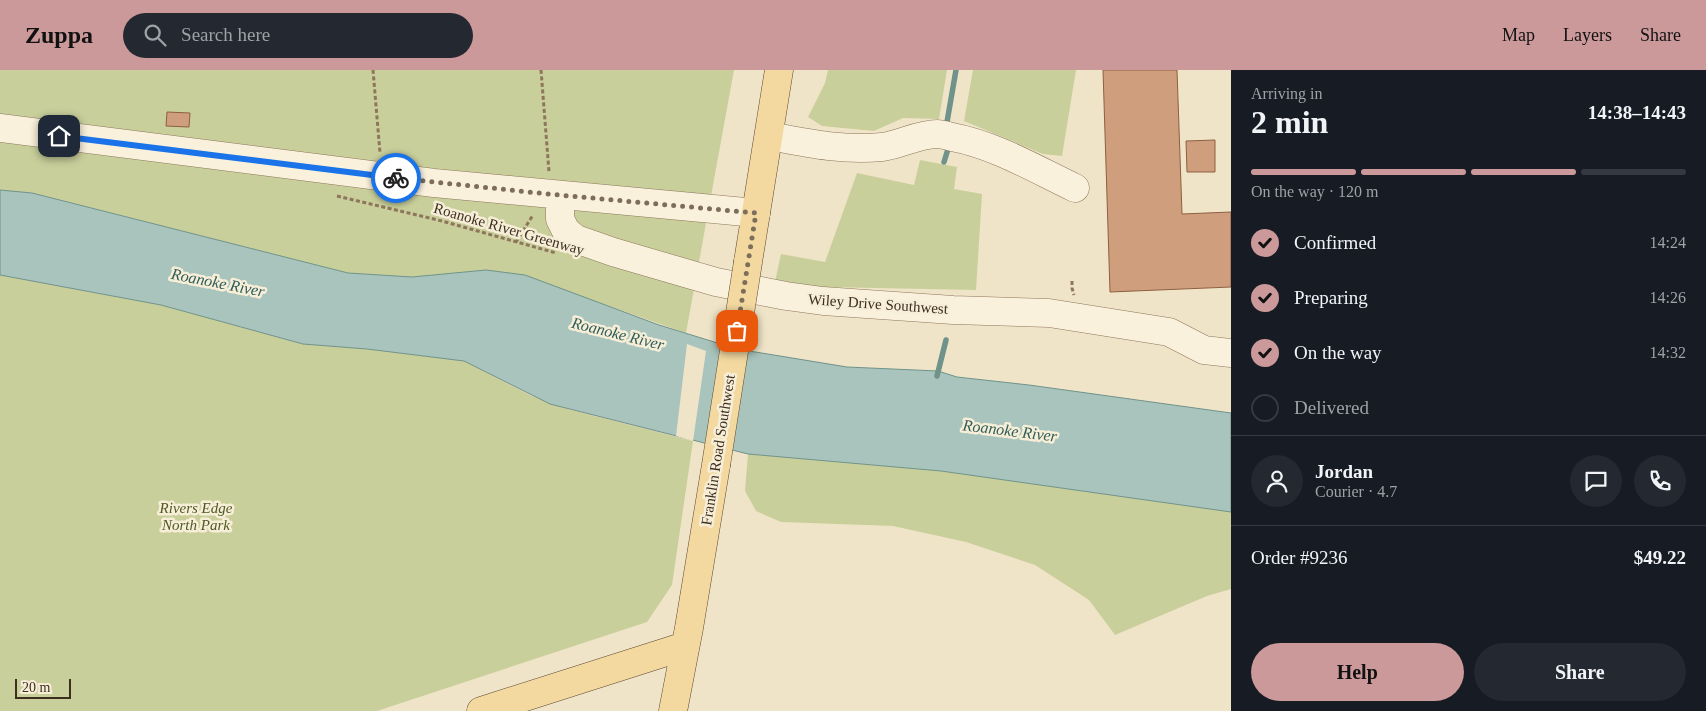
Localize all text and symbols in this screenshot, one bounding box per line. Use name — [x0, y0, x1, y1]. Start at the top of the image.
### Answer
search box — [123, 13, 473, 58]
icon: search — [141, 21, 169, 49]
text: Zuppa — [25, 22, 93, 48]
text: Search here — [181, 24, 270, 45]
text: Map — [1502, 25, 1535, 45]
text: Layers — [1563, 25, 1612, 45]
text: Share — [1640, 25, 1681, 45]
text: Arriving in — [1251, 85, 1323, 102]
text: 14:38–14:43 — [1588, 102, 1686, 123]
text: 2 min — [1251, 104, 1328, 140]
pin — [38, 115, 80, 157]
icon: home — [45, 122, 73, 150]
courier — [371, 153, 421, 203]
icon: bike — [382, 164, 410, 192]
text: On the way · 120 m — [1251, 183, 1379, 200]
street label: Roanoke River Greenway — [432, 200, 587, 258]
icon: check — [1251, 229, 1279, 257]
text: Confirmed — [1294, 232, 1376, 253]
text: 14:24 — [1650, 234, 1686, 251]
water label: Roanoke River — [169, 265, 267, 300]
icon: check — [1251, 284, 1279, 312]
text: Preparing — [1294, 287, 1368, 308]
text: 14:26 — [1650, 289, 1686, 306]
street label: Wiley Drive Southwest — [808, 291, 949, 317]
pin — [716, 310, 758, 352]
water label: Roanoke River — [569, 314, 667, 353]
icon: bag — [723, 317, 751, 345]
icon: check — [1251, 339, 1279, 367]
text: On the way — [1294, 342, 1382, 363]
text: 14:32 — [1650, 344, 1686, 361]
street label: Franklin Road Southwest — [698, 373, 738, 527]
text: Delivered — [1294, 397, 1369, 418]
water label: Roanoke River — [961, 416, 1059, 445]
button: person — [1251, 455, 1303, 507]
button: chat — [1570, 455, 1622, 507]
button: phone — [1634, 455, 1686, 507]
text: Jordan — [1315, 461, 1373, 482]
text: Courier · 4.7 — [1315, 483, 1397, 500]
park label: Rivers Edge North Park — [159, 500, 233, 533]
text: Order #9236 — [1251, 547, 1348, 568]
text: $49.22 — [1634, 547, 1686, 568]
button: Help — [1251, 643, 1464, 701]
button: Share — [1474, 643, 1686, 701]
scale bar — [15, 676, 71, 699]
text: 20 m — [22, 680, 50, 695]

